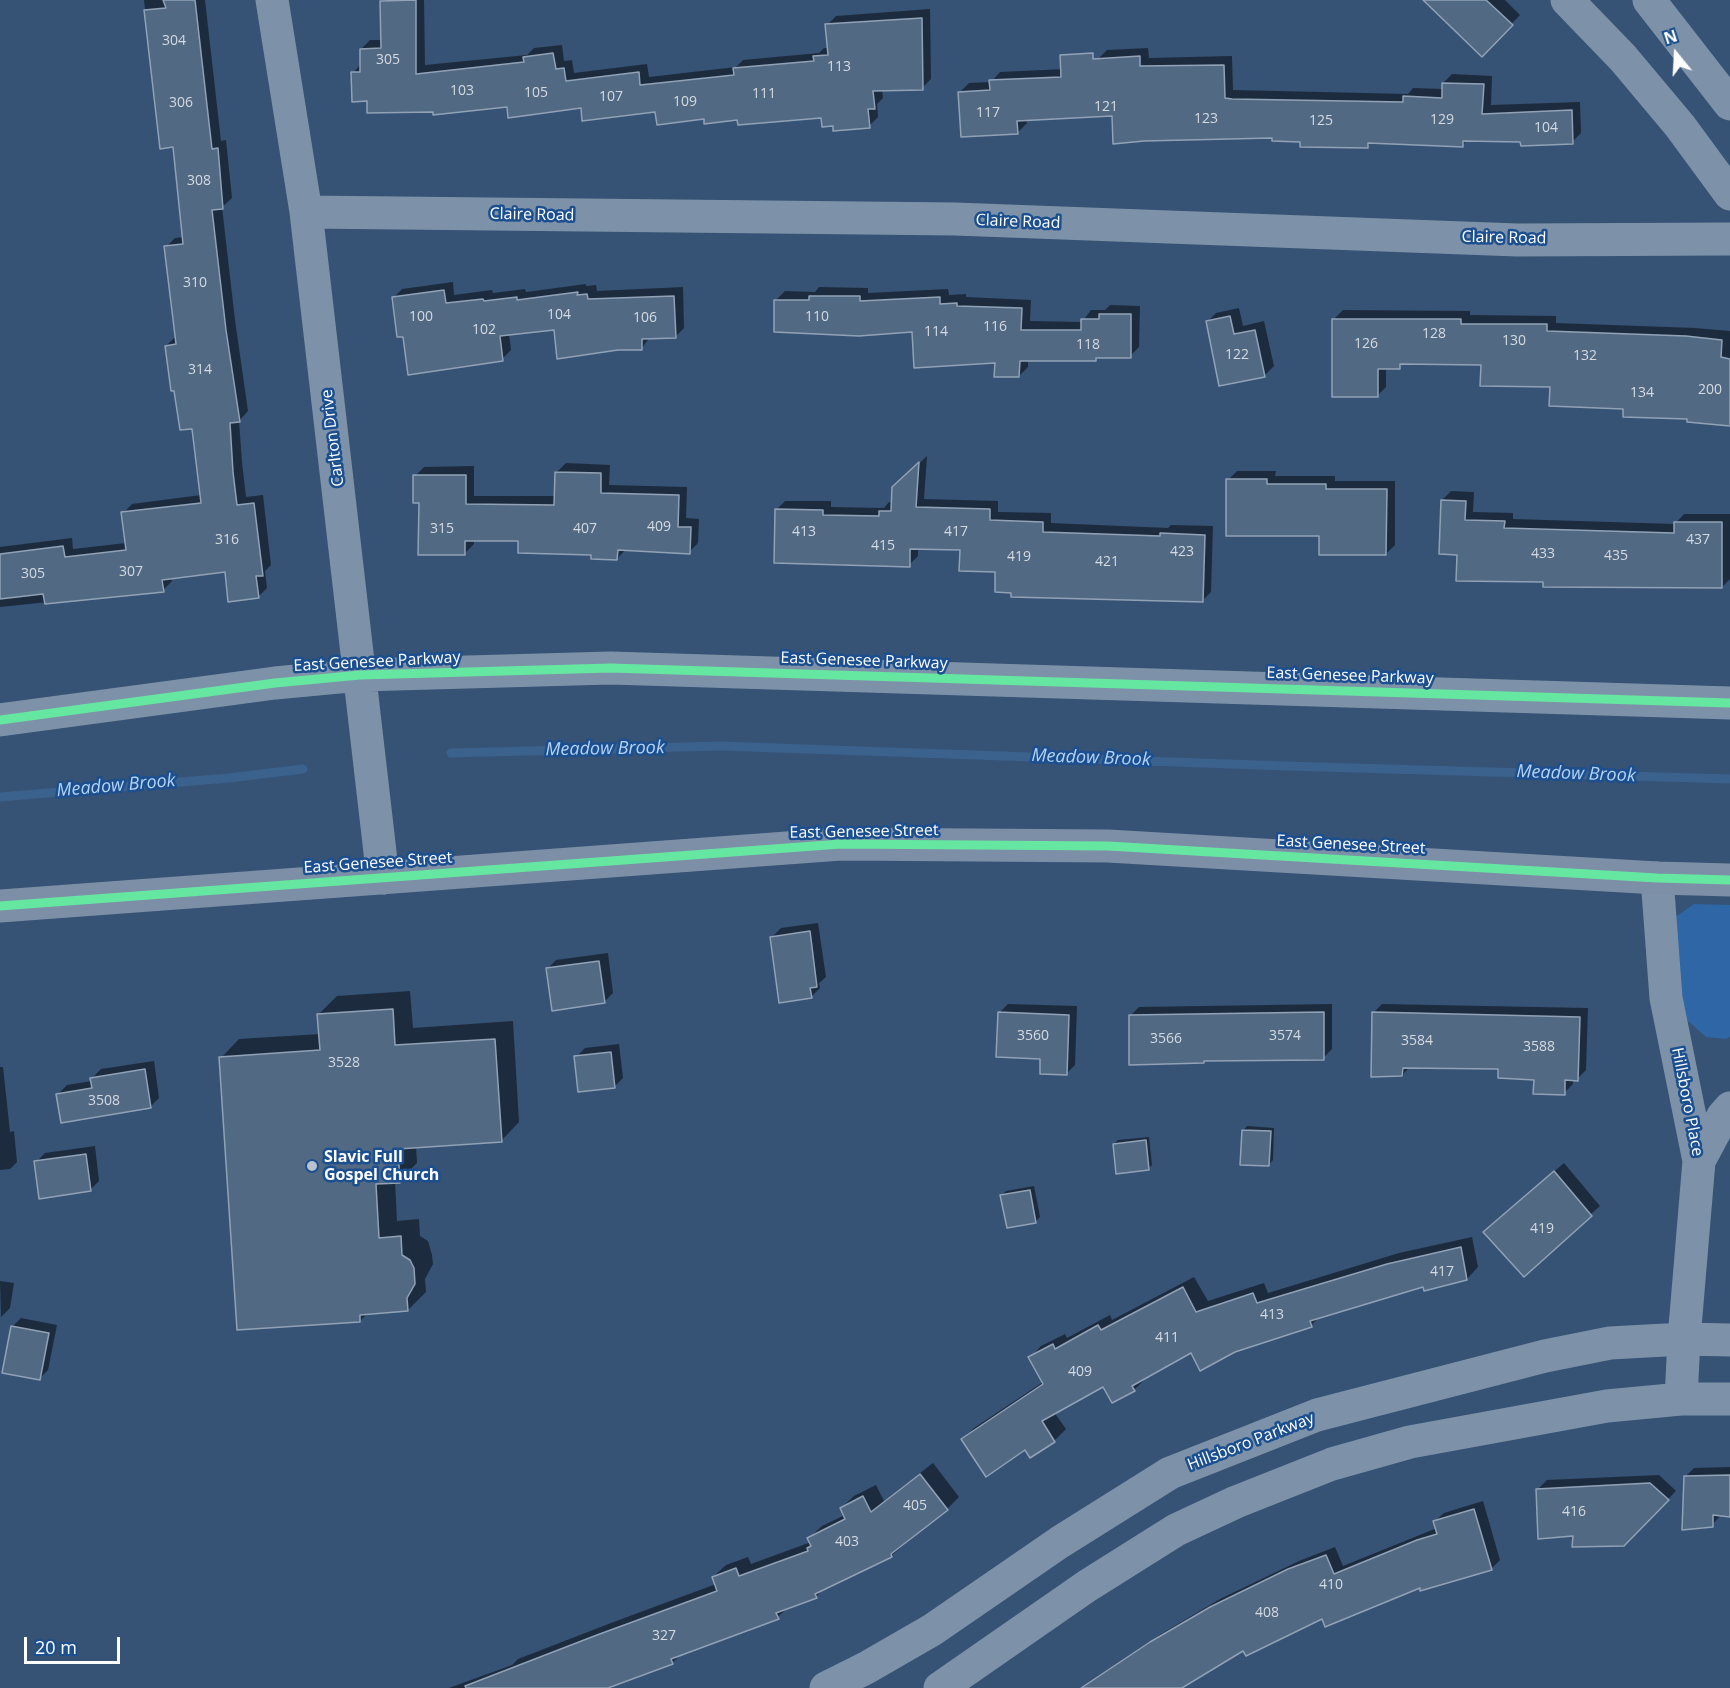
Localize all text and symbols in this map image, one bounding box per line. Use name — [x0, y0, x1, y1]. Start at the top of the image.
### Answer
north arrow — [1646, 24, 1706, 84]
text: N — [1661, 24, 1680, 49]
house number: 304 — [162, 33, 186, 49]
house number: 305 — [376, 52, 400, 68]
house number: 113 — [827, 59, 851, 75]
house number: 103 — [450, 83, 474, 99]
house number: 105 — [524, 85, 548, 101]
house number: 111 — [752, 86, 776, 102]
house number: 107 — [599, 89, 623, 105]
house number: 109 — [673, 94, 697, 110]
house number: 306 — [169, 95, 193, 111]
house number: 121 — [1094, 99, 1118, 115]
house number: 117 — [976, 105, 1000, 121]
house number: 123 — [1194, 111, 1218, 127]
house number: 129 — [1430, 112, 1454, 128]
house number: 125 — [1309, 113, 1333, 129]
house number: 104 — [1534, 120, 1558, 136]
house number: 308 — [187, 173, 211, 189]
street label: Claire Road — [489, 205, 575, 225]
street label: Claire Road — [975, 211, 1061, 233]
street label: Claire Road — [1461, 228, 1547, 248]
house number: 310 — [183, 275, 207, 291]
house number: 104 — [547, 307, 571, 323]
house number: 100 — [409, 309, 433, 325]
house number: 110 — [805, 309, 829, 325]
house number: 106 — [633, 310, 657, 326]
house number: 116 — [983, 319, 1007, 335]
house number: 102 — [472, 322, 496, 338]
house number: 114 — [924, 324, 948, 340]
house number: 128 — [1422, 326, 1446, 342]
house number: 130 — [1502, 333, 1526, 349]
house number: 126 — [1354, 336, 1378, 352]
house number: 118 — [1076, 337, 1100, 353]
house number: 122 — [1225, 347, 1249, 363]
house number: 132 — [1573, 348, 1597, 364]
house number: 314 — [188, 362, 212, 378]
house number: 200 — [1698, 382, 1722, 398]
house number: 134 — [1630, 385, 1654, 401]
street label: Carlton Drive — [317, 388, 349, 488]
house number: 409 — [647, 519, 671, 535]
house number: 315 — [430, 521, 454, 537]
house number: 407 — [573, 521, 597, 537]
house number: 413 — [792, 524, 816, 540]
house number: 417 — [944, 524, 968, 540]
house number: 316 — [215, 532, 239, 548]
house number: 437 — [1686, 532, 1710, 548]
house number: 415 — [871, 538, 895, 554]
house number: 423 — [1170, 544, 1194, 560]
house number: 433 — [1531, 546, 1555, 562]
house number: 435 — [1604, 548, 1628, 564]
house number: 419 — [1007, 549, 1031, 565]
house number: 421 — [1095, 554, 1119, 570]
house number: 307 — [119, 564, 143, 580]
house number: 305 — [21, 566, 45, 582]
street label: East Genesee Parkway — [293, 648, 461, 676]
street label: East Genesee Parkway — [780, 648, 948, 674]
street label: East Genesee Parkway — [1266, 663, 1434, 689]
water label: Meadow Brook — [545, 737, 665, 761]
water label: Meadow Brook — [1031, 745, 1151, 771]
water label: Meadow Brook — [1516, 761, 1636, 787]
water label: Meadow Brook — [56, 770, 176, 802]
street label: East Genesee Street — [789, 821, 939, 843]
street label: East Genesee Street — [1276, 832, 1426, 858]
street label: East Genesee Street — [303, 848, 453, 878]
house number: 3560 — [1017, 1028, 1049, 1044]
house number: 3574 — [1269, 1028, 1301, 1044]
house number: 3566 — [1150, 1031, 1182, 1047]
house number: 3584 — [1401, 1033, 1433, 1049]
house number: 3588 — [1523, 1039, 1555, 1055]
street label: Hillsboro Place — [1667, 1046, 1707, 1158]
house number: 3528 — [328, 1055, 360, 1071]
house number: 3508 — [88, 1093, 120, 1109]
place label: Slavic Full Gospel Church — [324, 1147, 439, 1185]
marker: Slavic Full Gospel Church — [305, 1159, 319, 1173]
house number: 419 — [1530, 1221, 1554, 1237]
house number: 417 — [1430, 1264, 1454, 1280]
house number: 413 — [1260, 1307, 1284, 1323]
house number: 411 — [1155, 1330, 1179, 1346]
house number: 409 — [1068, 1364, 1092, 1380]
street label: Hillsboro Parkway — [1185, 1409, 1317, 1475]
house number: 405 — [903, 1498, 927, 1514]
house number: 416 — [1562, 1504, 1586, 1520]
house number: 403 — [835, 1534, 859, 1550]
house number: 410 — [1319, 1577, 1343, 1593]
house number: 408 — [1255, 1605, 1279, 1621]
scale bar — [27, 1625, 123, 1663]
house number: 327 — [652, 1628, 676, 1644]
text: 20 m — [35, 1635, 77, 1659]

